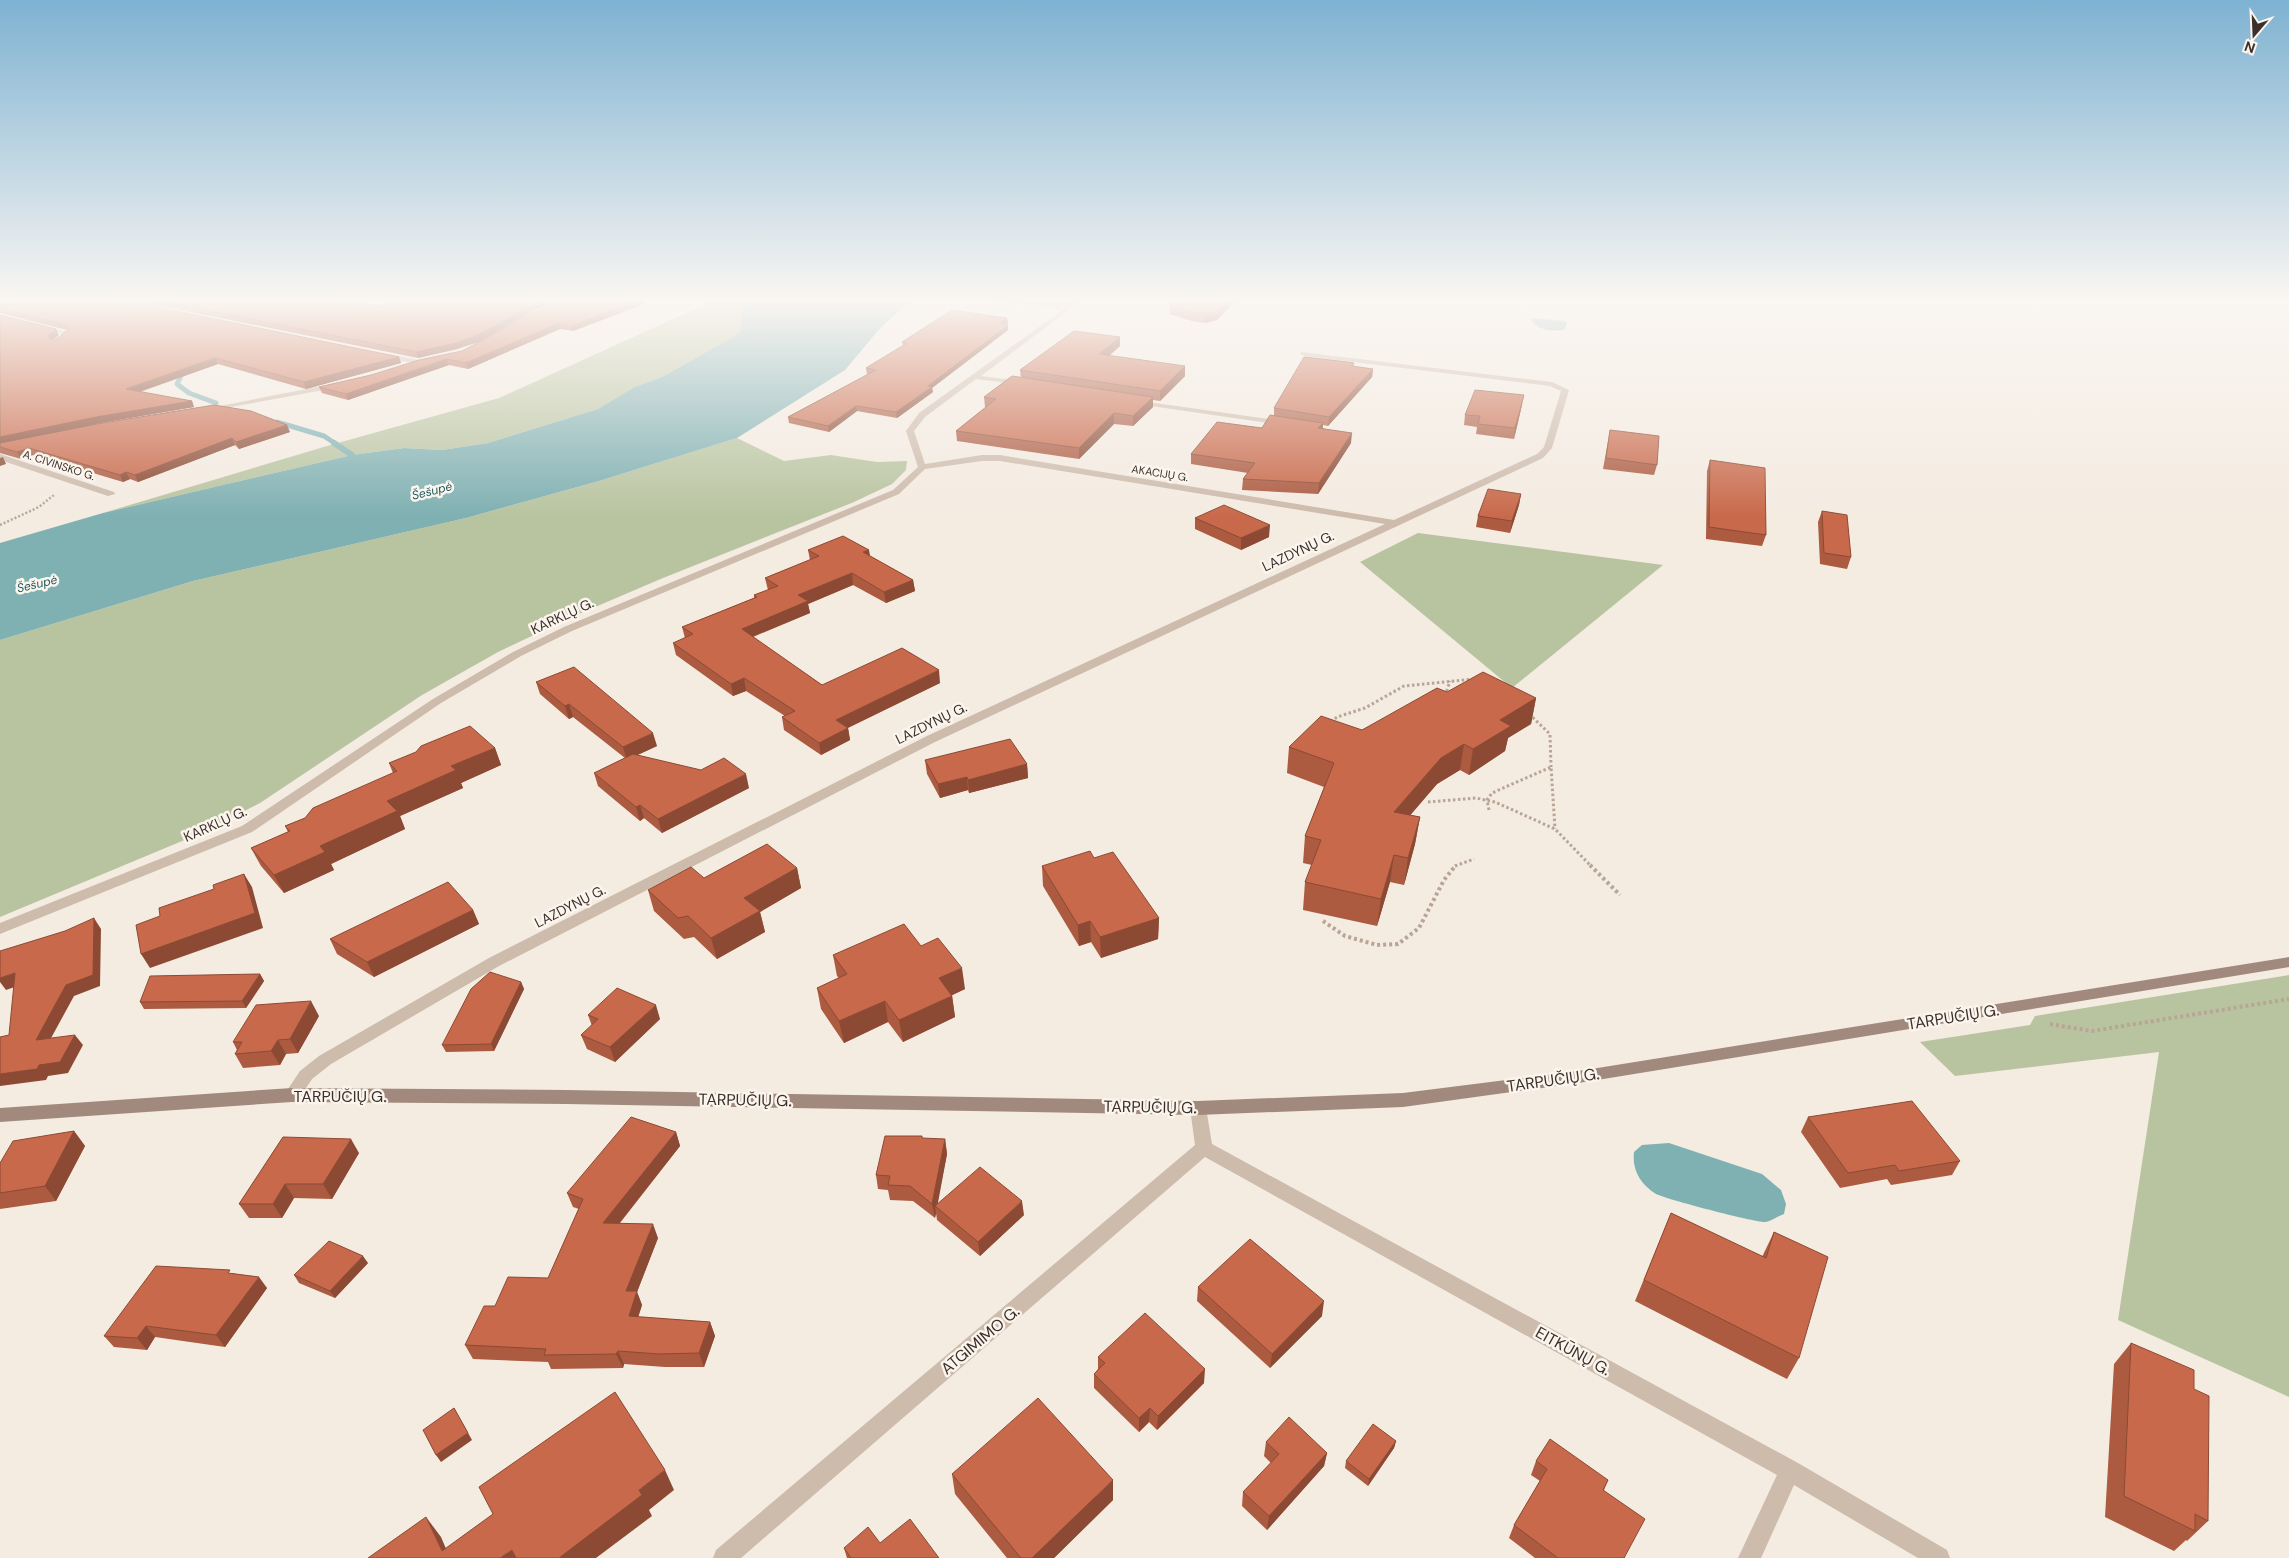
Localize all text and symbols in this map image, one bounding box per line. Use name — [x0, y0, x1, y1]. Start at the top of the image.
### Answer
north arrow — [2229, 10, 2279, 60]
text: N — [2242, 37, 2258, 57]
street label: A. CIVINSKO G. — [21, 447, 97, 483]
street label: AKACIJŲ G. — [1131, 462, 1189, 484]
water label: Šešupė — [410, 478, 454, 504]
street label: LAZDYNŲ G. — [1259, 526, 1337, 575]
water label: Šešupė — [15, 572, 59, 596]
street label: KARKLŲ G. — [528, 594, 596, 638]
street label: LAZDYNŲ G. — [892, 698, 970, 748]
street label: KARKLŲ G. — [181, 802, 250, 846]
street label: LAZDYNŲ G. — [531, 880, 609, 932]
street label: TARPUČIŲ G. — [1905, 999, 2001, 1035]
street label: TARPUČIŲ G. — [1506, 1063, 1600, 1097]
street label: TARPUČIŲ G. — [294, 1086, 386, 1107]
street label: TARPUČIŲ G. — [698, 1089, 792, 1111]
street label: TARPUČIŲ G. — [1103, 1096, 1197, 1118]
street label: ATGIMIMO G. — [936, 1301, 1024, 1379]
street label: EITKŪNŲ G. — [1532, 1322, 1614, 1380]

